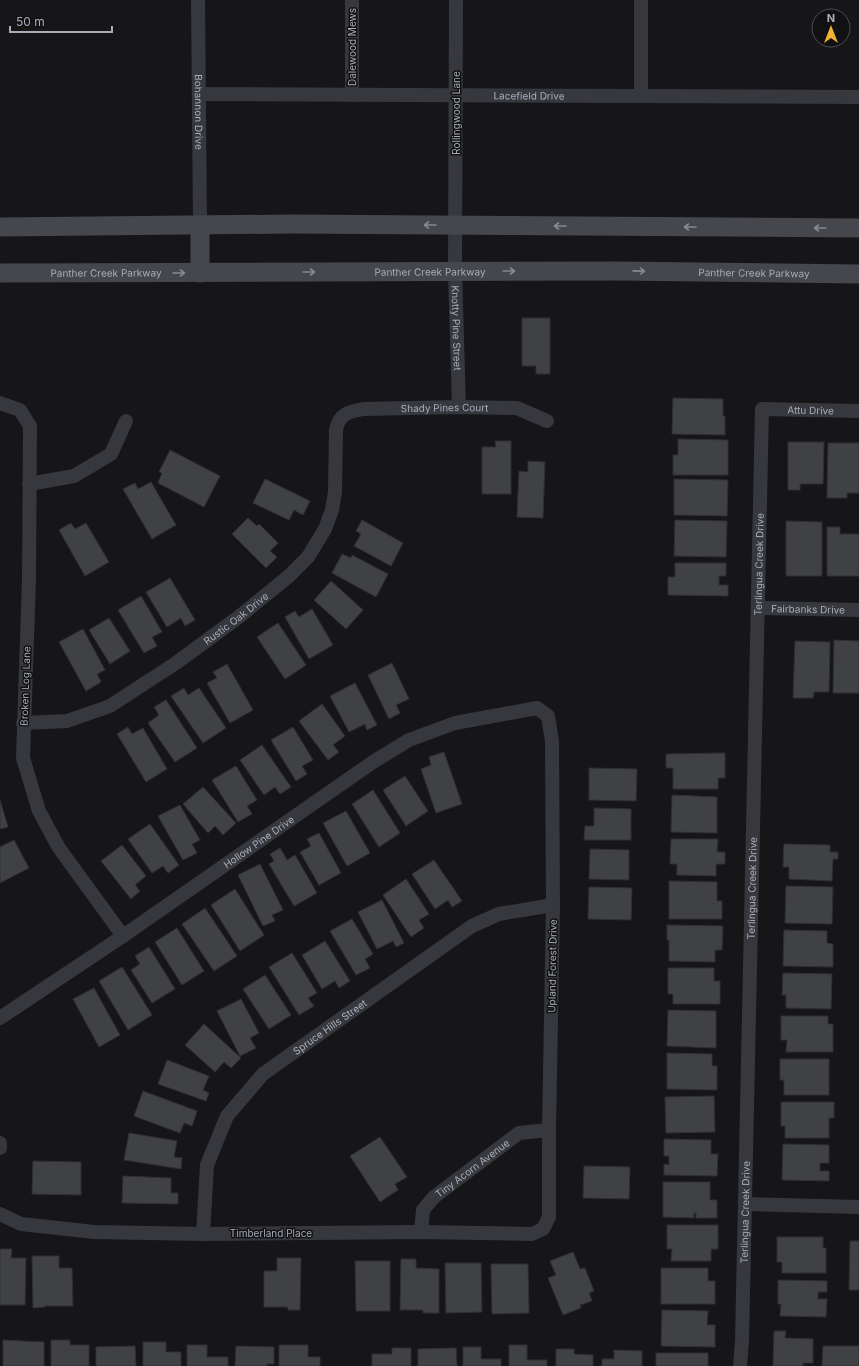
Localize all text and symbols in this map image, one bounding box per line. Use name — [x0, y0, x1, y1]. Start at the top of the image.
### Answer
scale bar — [10, 8, 112, 34]
street label: Dalewood Mews — [346, 8, 358, 86]
north arrow — [811, 8, 851, 48]
text: N — [827, 11, 835, 25]
text: 50 m — [16, 14, 45, 29]
street label: Rollingwood Lane — [450, 71, 462, 155]
street label: Bohannon Drive — [193, 74, 205, 150]
street label: Lacefield Drive — [493, 89, 565, 102]
one-way arrow — [424, 221, 437, 229]
one-way arrow — [554, 222, 567, 230]
one-way arrow — [684, 223, 697, 231]
one-way arrow — [814, 224, 827, 232]
street label: Panther Creek Parkway — [374, 265, 486, 278]
street label: Panther Creek Parkway — [50, 266, 162, 279]
street label: Panther Creek Parkway — [698, 266, 810, 279]
one-way arrow — [502, 267, 515, 275]
one-way arrow — [632, 267, 645, 275]
one-way arrow — [302, 268, 315, 276]
one-way arrow — [172, 269, 185, 277]
street label: Knotty Pine Street — [449, 285, 464, 371]
street label: Shady Pines Court — [401, 401, 489, 414]
street label: Attu Drive — [787, 404, 834, 416]
street label: Terlingua Creek Drive — [752, 513, 766, 616]
street label: Rustic Oak Drive — [201, 590, 271, 647]
street label: Fairbanks Drive — [771, 602, 845, 616]
street label: Broken Log Lane — [18, 646, 32, 726]
street label: Hollow Pine Drive — [221, 813, 296, 870]
street label: Terlingua Creek Drive — [745, 837, 759, 940]
street label: Upland Forest Drive — [545, 919, 559, 1013]
street label: Spruce Hills Street — [290, 996, 369, 1057]
street label: Tiny Acorn Avenue — [433, 1136, 512, 1200]
street label: Terlingua Creek Drive — [738, 1161, 752, 1263]
street label: Timberland Place — [230, 1227, 312, 1239]

